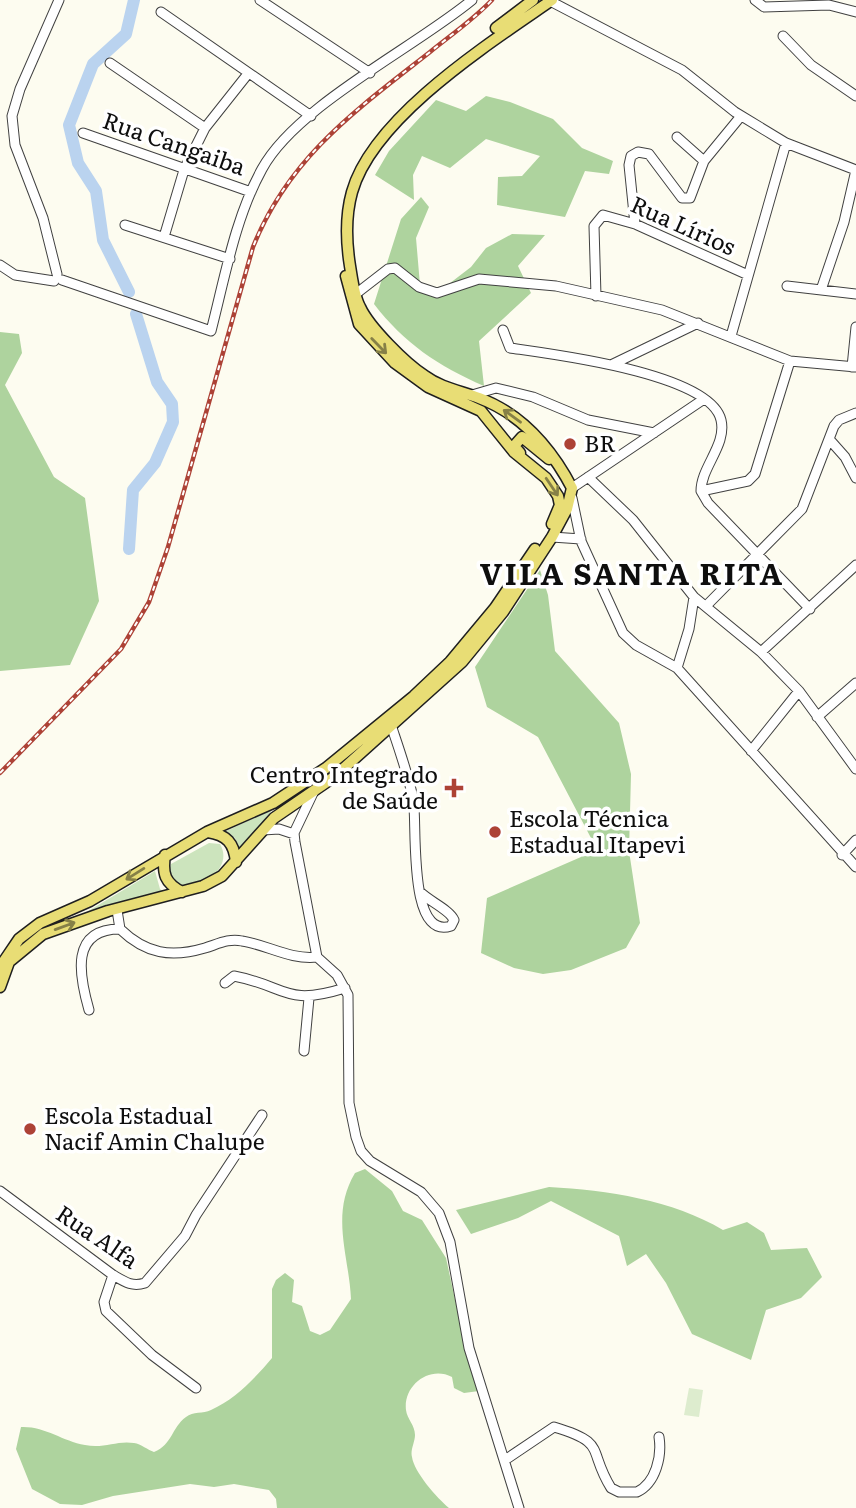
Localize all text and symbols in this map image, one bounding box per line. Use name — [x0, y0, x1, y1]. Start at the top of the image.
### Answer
street label: Rua Cangaiba — [99, 102, 251, 183]
street label: Rua Lírios — [626, 186, 742, 262]
one-way arrow — [370, 337, 387, 354]
one-way arrow — [503, 408, 522, 423]
place label: BR — [584, 425, 616, 459]
marker: BR — [562, 436, 578, 452]
one-way arrow — [544, 477, 559, 496]
district label: VILA SANTA RITA — [480, 550, 784, 594]
place label: Centro Integrado de Saúde — [250, 756, 438, 816]
marker: Centro Integrado de Saúde — [444, 778, 464, 798]
place label: Escola Técnica Estadual Itapevi — [509, 800, 686, 860]
marker: Escola Técnica Estadual Itapevi — [487, 824, 503, 840]
one-way arrow — [125, 867, 145, 881]
one-way arrow — [53, 918, 75, 931]
place label: Escola Estadual Nacif Amin Chalupe — [44, 1097, 265, 1157]
marker: Escola Estadual Nacif Amin Chalupe — [22, 1121, 38, 1137]
street label: Rua Alfa — [50, 1195, 147, 1276]

